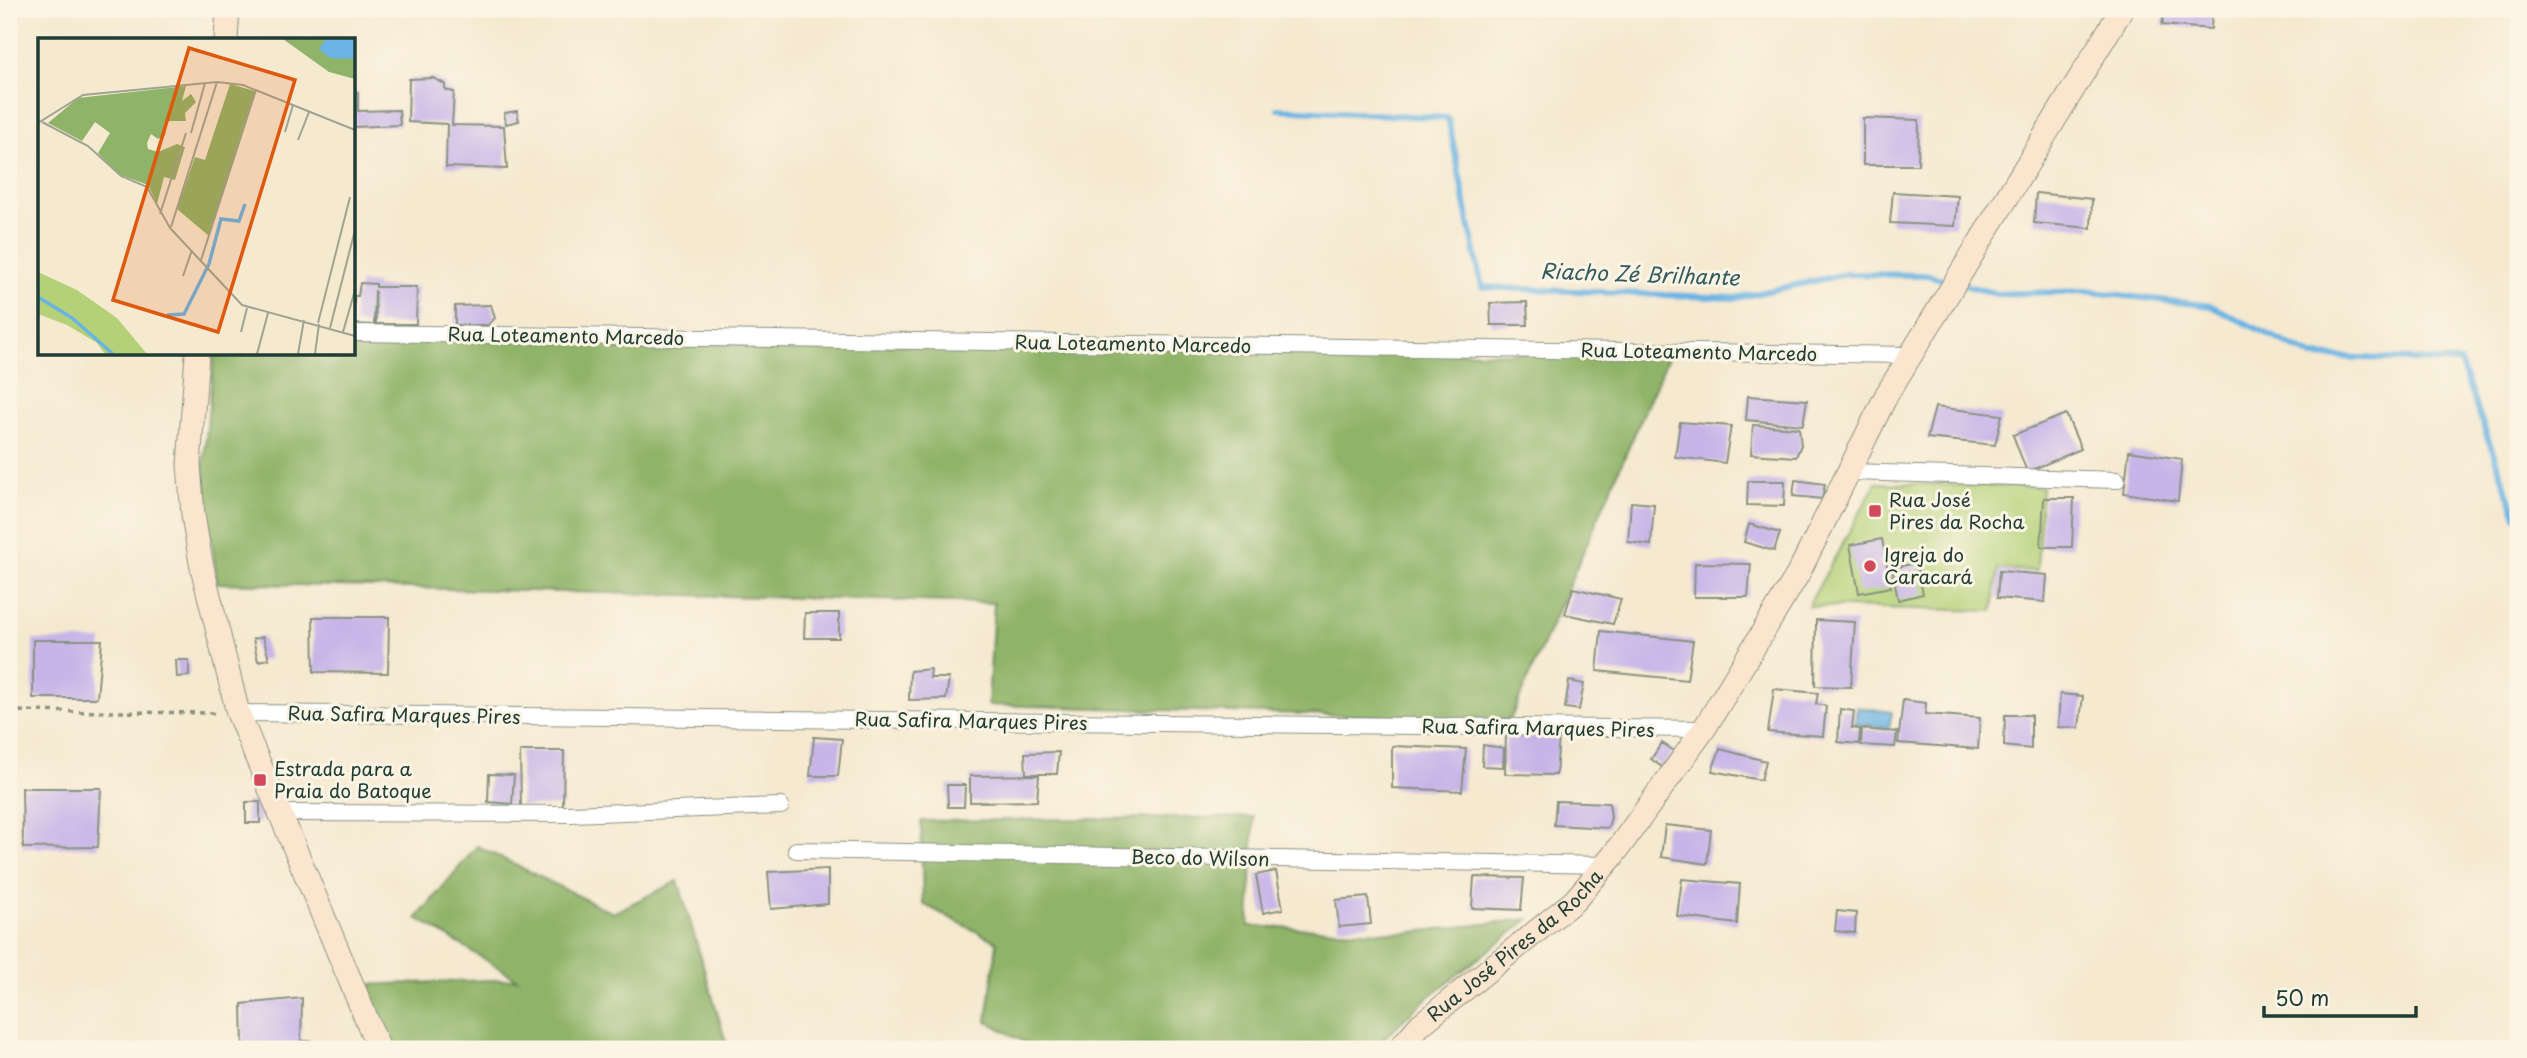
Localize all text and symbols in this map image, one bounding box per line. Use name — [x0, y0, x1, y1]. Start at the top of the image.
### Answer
inset map — [38, 38, 355, 355]
water label: Riacho Zé Brilhante — [1540, 254, 1742, 293]
street label: Rua Loteamento Marcedo — [448, 319, 685, 351]
street label: Rua Loteamento Marcedo — [1015, 327, 1252, 359]
street label: Rua Loteamento Marcedo — [1581, 335, 1818, 367]
place label: Rua José Pires da Rocha — [1889, 485, 2024, 535]
marker: Rua José Pires da Rocha — [1867, 503, 1883, 519]
place label: Igreja do Caracará — [1884, 540, 1973, 590]
marker: Igreja do Caracará — [1862, 558, 1878, 574]
street label: Rua Safira Marques Pires — [287, 698, 521, 730]
street label: Rua Safira Marques Pires — [854, 704, 1088, 736]
street label: Rua Safira Marques Pires — [1421, 711, 1655, 743]
place label: Estrada para a Praia do Batoque — [274, 754, 432, 804]
marker: Estrada para a Praia do Batoque — [252, 772, 268, 788]
street label: Beco do Wilson — [1130, 842, 1270, 872]
street label: Rua José Pires da Rocha — [1420, 862, 1609, 1027]
scale bar — [2264, 974, 2417, 1018]
text: 50 m — [2275, 981, 2329, 1013]

